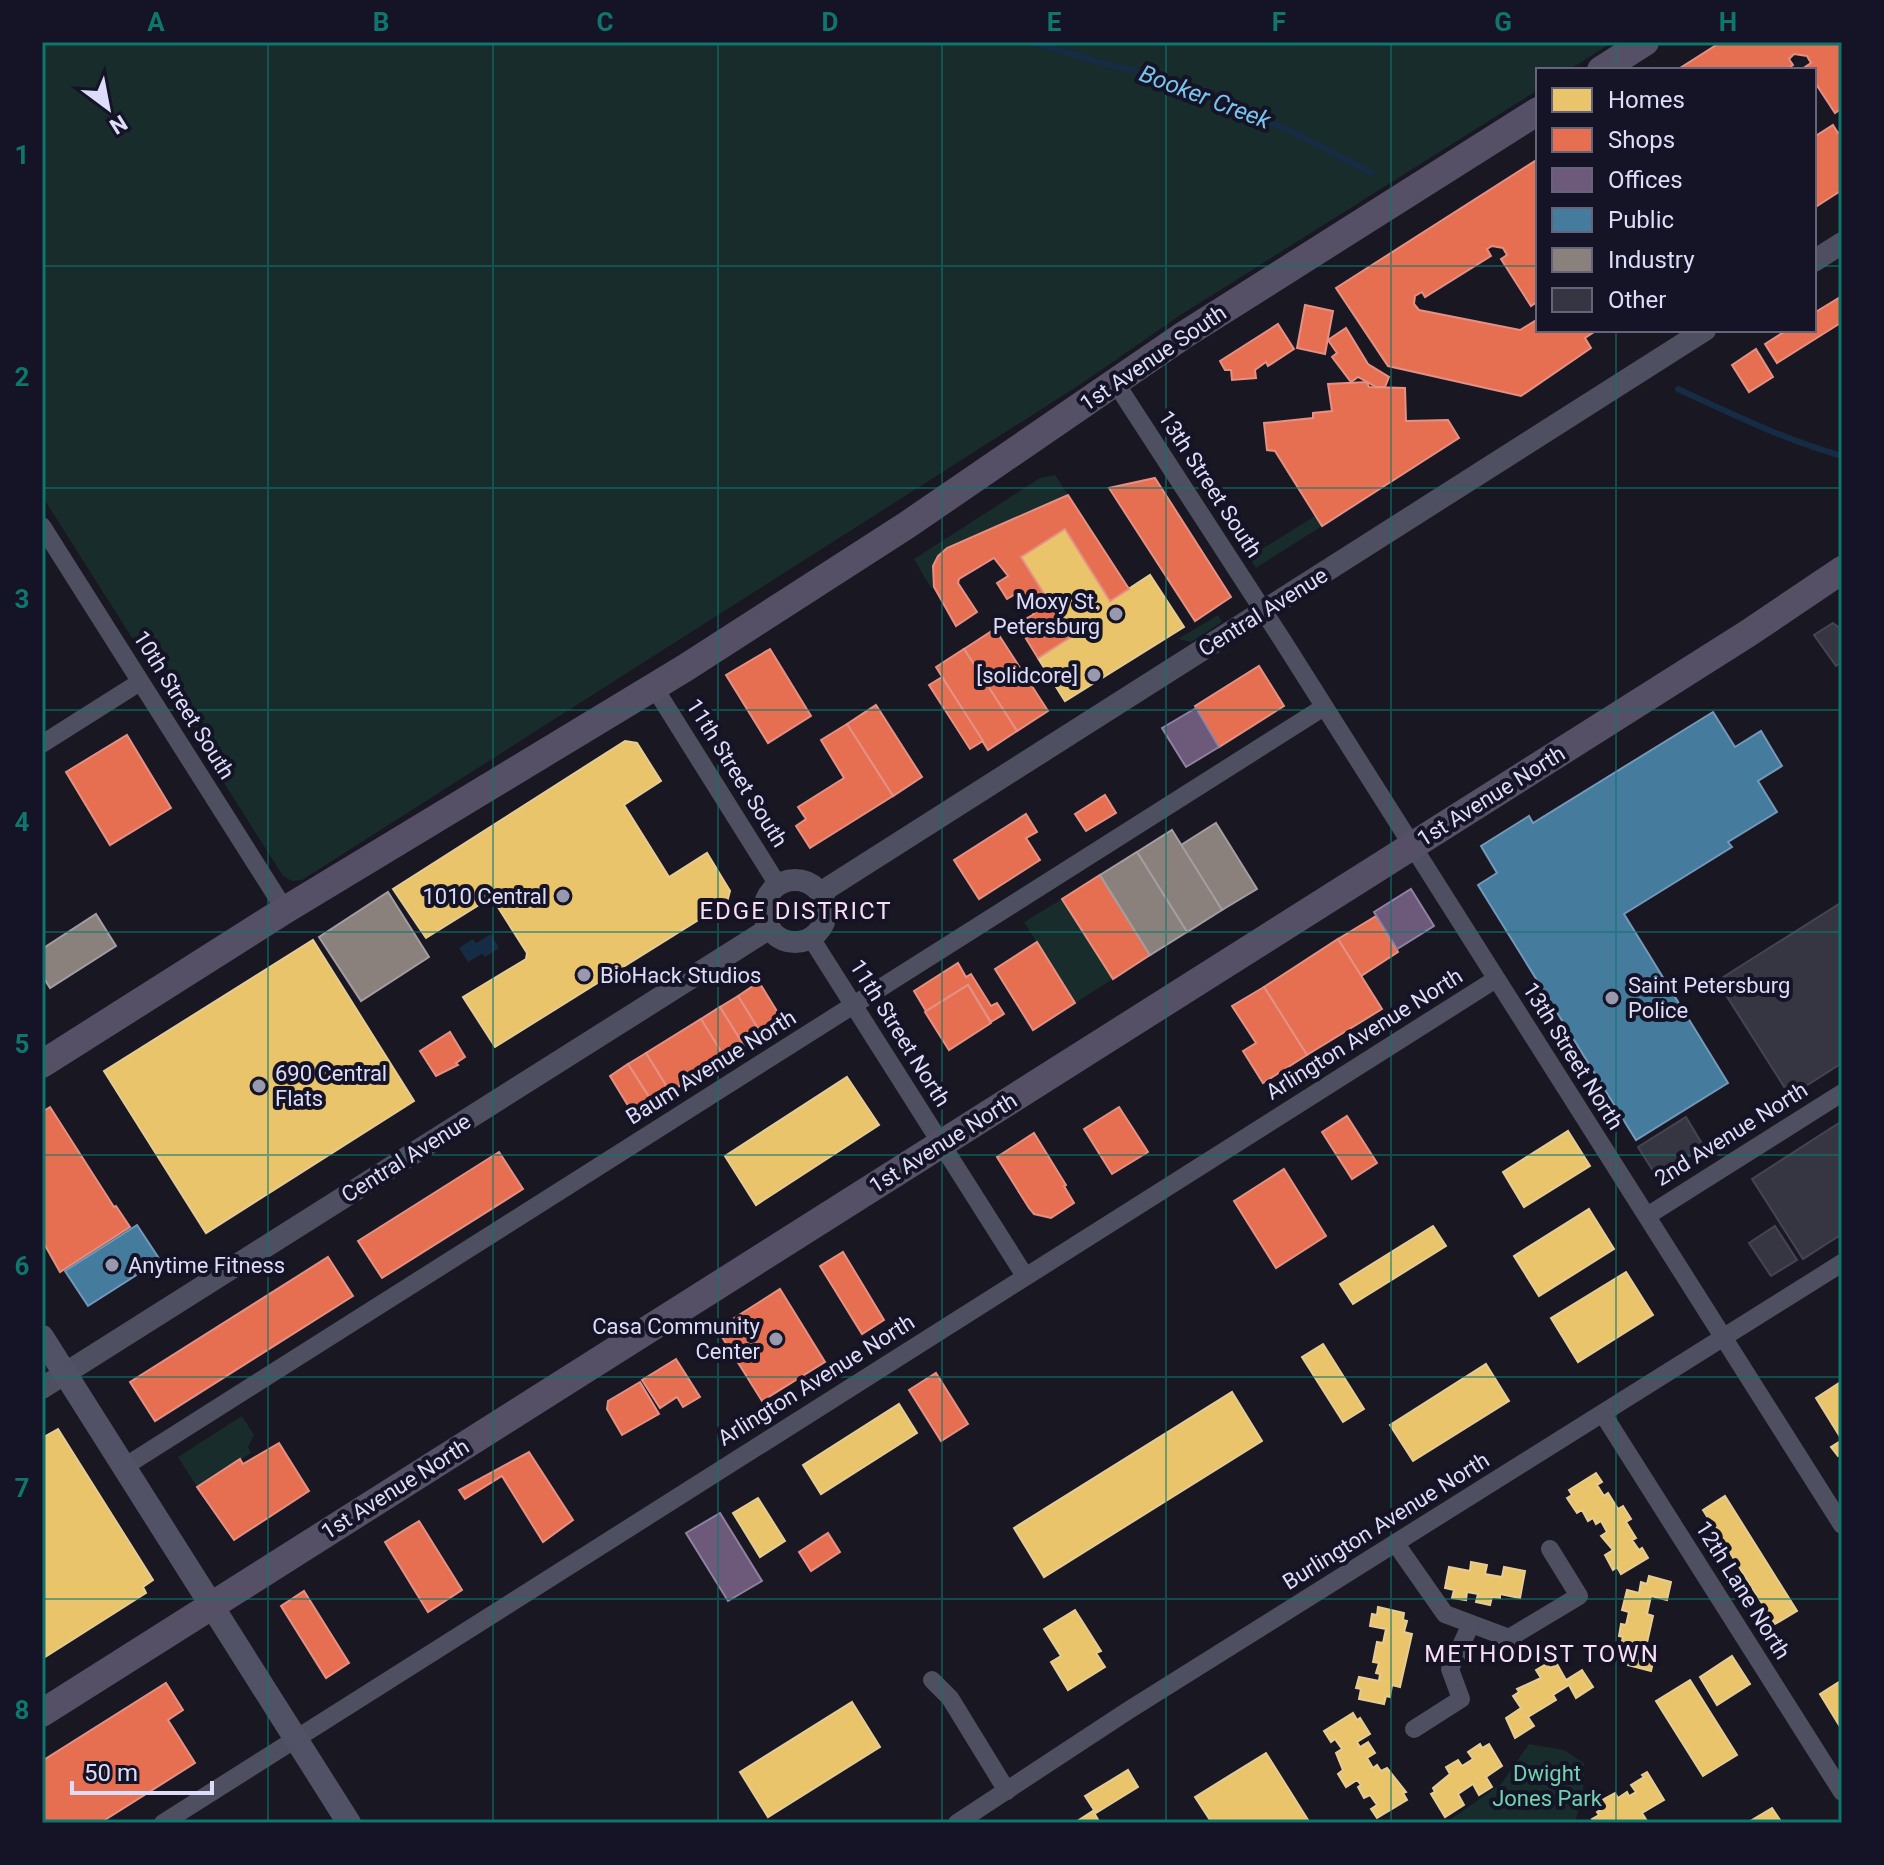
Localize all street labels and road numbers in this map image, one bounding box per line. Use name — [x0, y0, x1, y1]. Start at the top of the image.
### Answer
street label: 1st Avenue South — [1075, 300, 1231, 416]
street label: 13th Street South — [1153, 406, 1267, 562]
street label: Central Avenue — [1194, 562, 1332, 662]
street label: 10th Street South — [128, 626, 240, 784]
street label: 11th Street South — [681, 694, 793, 852]
street label: 1st Avenue North — [1413, 741, 1569, 851]
street label: 11th Street North — [845, 955, 955, 1111]
street label: Arlington Avenue North — [1261, 963, 1467, 1105]
street label: 13th Street North — [1518, 978, 1628, 1134]
street label: Baum Avenue North — [621, 1005, 801, 1129]
street label: 2nd Avenue North — [1650, 1077, 1812, 1191]
street label: 1st Avenue North — [865, 1088, 1021, 1198]
street label: Central Avenue — [337, 1108, 475, 1208]
street label: Arlington Avenue North — [713, 1309, 919, 1451]
street label: 1st Avenue North — [317, 1434, 473, 1544]
street label: Burlington Avenue North — [1278, 1447, 1494, 1595]
street label: 12th Lane North — [1690, 1516, 1796, 1664]

